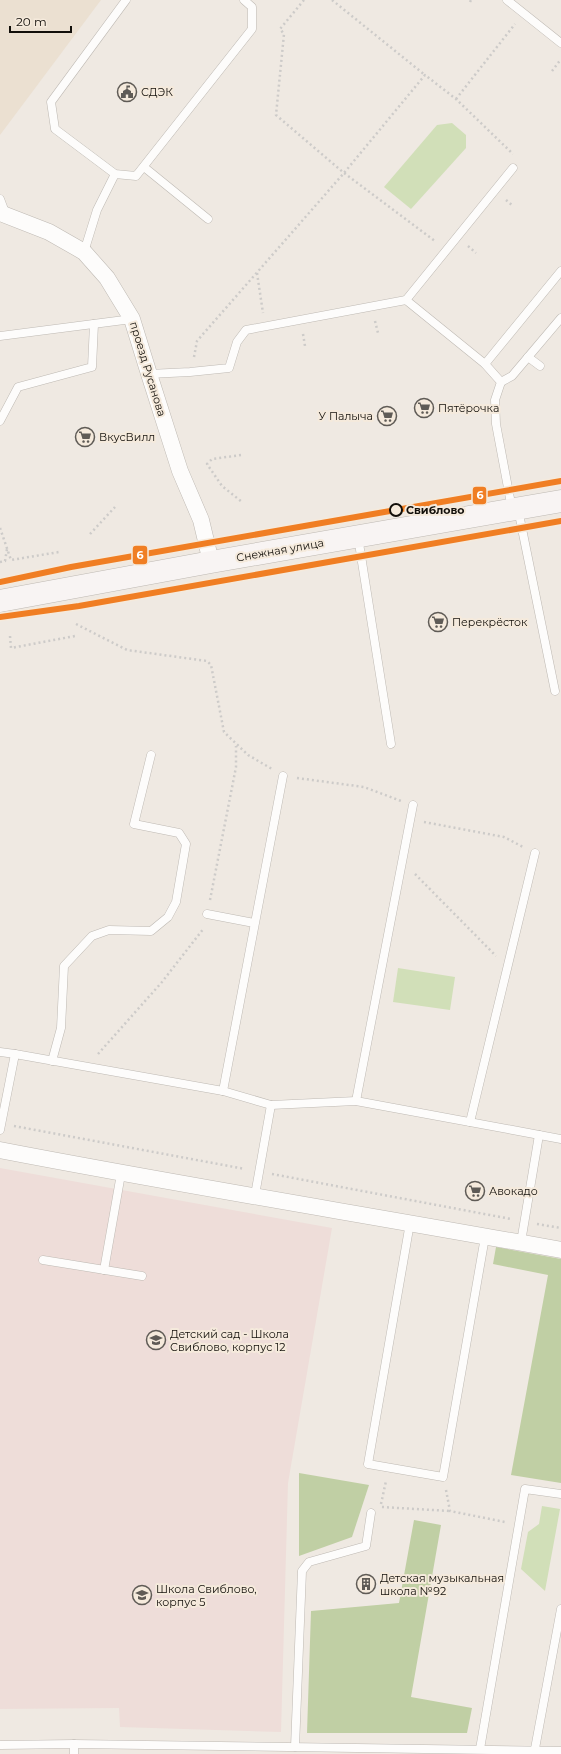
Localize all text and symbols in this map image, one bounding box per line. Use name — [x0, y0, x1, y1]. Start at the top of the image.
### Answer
scale bar — [10, 8, 71, 34]
text: 20 m — [16, 14, 47, 29]
public building icon: СДЭК — [116, 81, 138, 103]
place label: СДЭК — [141, 85, 173, 99]
street label: проезд Русанова — [127, 320, 169, 418]
supermarket icon: Пятёрочка — [413, 397, 435, 419]
place label: Пятёрочка — [438, 401, 499, 415]
supermarket icon: У Палыча — [376, 405, 398, 427]
place label: У Палыча — [319, 409, 373, 423]
supermarket icon: ВкусВилл — [74, 426, 96, 448]
place label: ВкусВилл — [99, 430, 155, 444]
line badge: 6 — [472, 486, 487, 505]
text: 6 — [476, 488, 484, 502]
marker: Свиблово — [389, 503, 403, 517]
place label: Свиблово — [406, 503, 465, 517]
street label: Снежная улица — [235, 535, 325, 565]
line badge: 6 — [132, 545, 148, 565]
text: 6 — [136, 548, 144, 562]
supermarket icon: Перекрёсток — [427, 611, 449, 633]
place label: Перекрёсток — [452, 615, 528, 629]
supermarket icon: Авокадо — [464, 1180, 486, 1202]
place label: Авокадо — [489, 1184, 538, 1198]
place label: Детский сад - Школа Свиблово, корпус 12 — [170, 1327, 289, 1354]
school or university icon: Детский сад - Школа Свиблово, корпус 12 — [145, 1329, 167, 1351]
place label: Детская музыкальная школа №92 — [380, 1571, 504, 1598]
building icon: Детская музыкальная школа №92 — [355, 1573, 377, 1595]
place label: Школа Свиблово, корпус 5 — [156, 1582, 257, 1609]
school or university icon: Школа Свиблово, корпус 5 — [131, 1584, 153, 1606]

